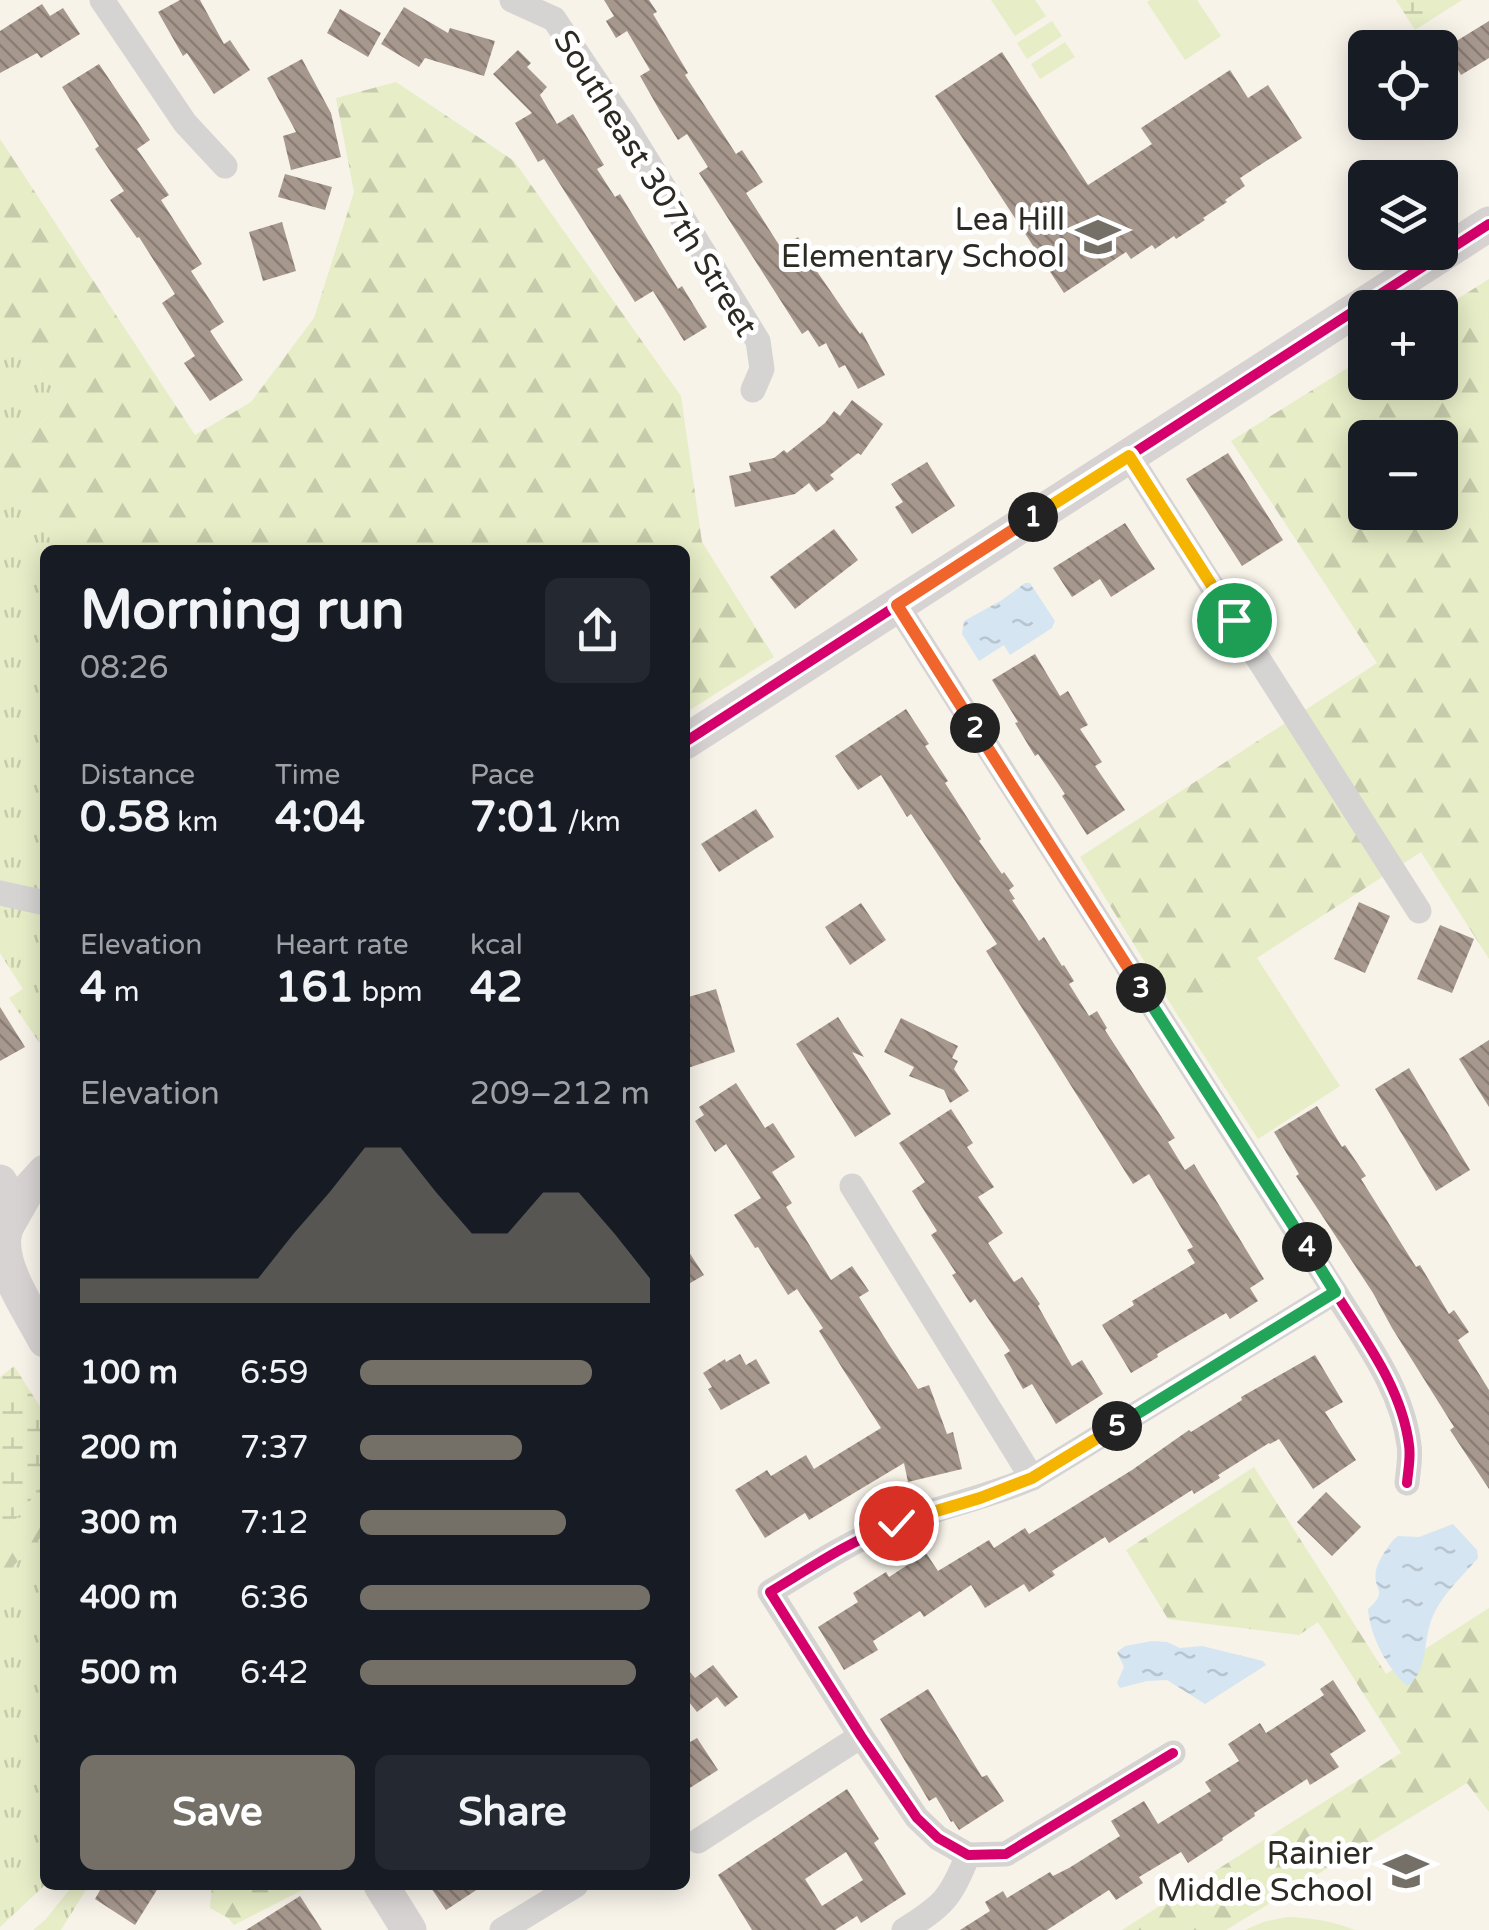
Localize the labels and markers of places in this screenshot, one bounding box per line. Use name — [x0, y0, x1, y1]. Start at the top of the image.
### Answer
place label: Lea Hill Elementary School — [781, 201, 1065, 276]
school or university icon: Lea Hill Elementary School — [1074, 213, 1122, 261]
pin: 1 — [1008, 492, 1058, 542]
pin — [1192, 578, 1277, 663]
pin: 2 — [950, 703, 1000, 753]
pin: 3 — [1116, 963, 1166, 1013]
pin: 4 — [1282, 1222, 1332, 1272]
pin: 5 — [1092, 1401, 1142, 1451]
pin — [854, 1481, 939, 1566]
place label: Rainier Middle School — [1157, 1835, 1374, 1910]
school or university icon: Rainier Middle School — [1382, 1847, 1430, 1895]

